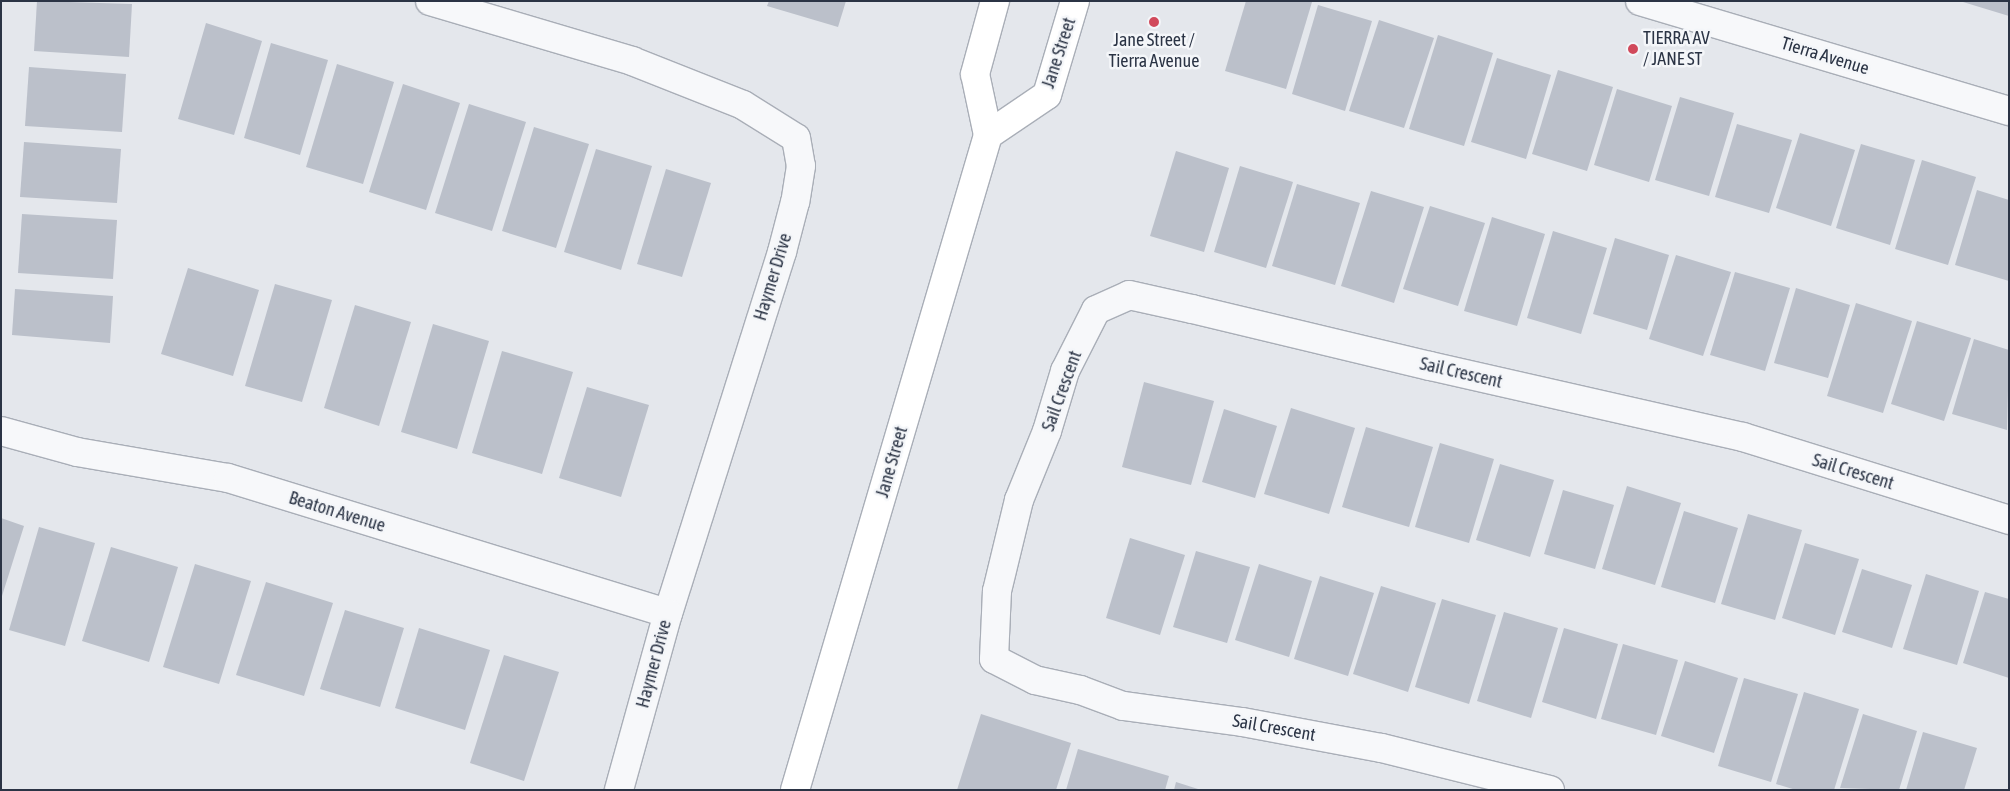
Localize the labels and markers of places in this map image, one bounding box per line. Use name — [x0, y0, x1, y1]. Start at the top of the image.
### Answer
marker: Jane Street / Tierra Avenue — [1148, 16, 1160, 28]
place label: TIERRA AV / JANE ST — [1643, 28, 1710, 70]
place label: Jane Street / Tierra Avenue — [1109, 30, 1199, 72]
marker: TIERRA AV / JANE ST — [1627, 43, 1639, 55]

